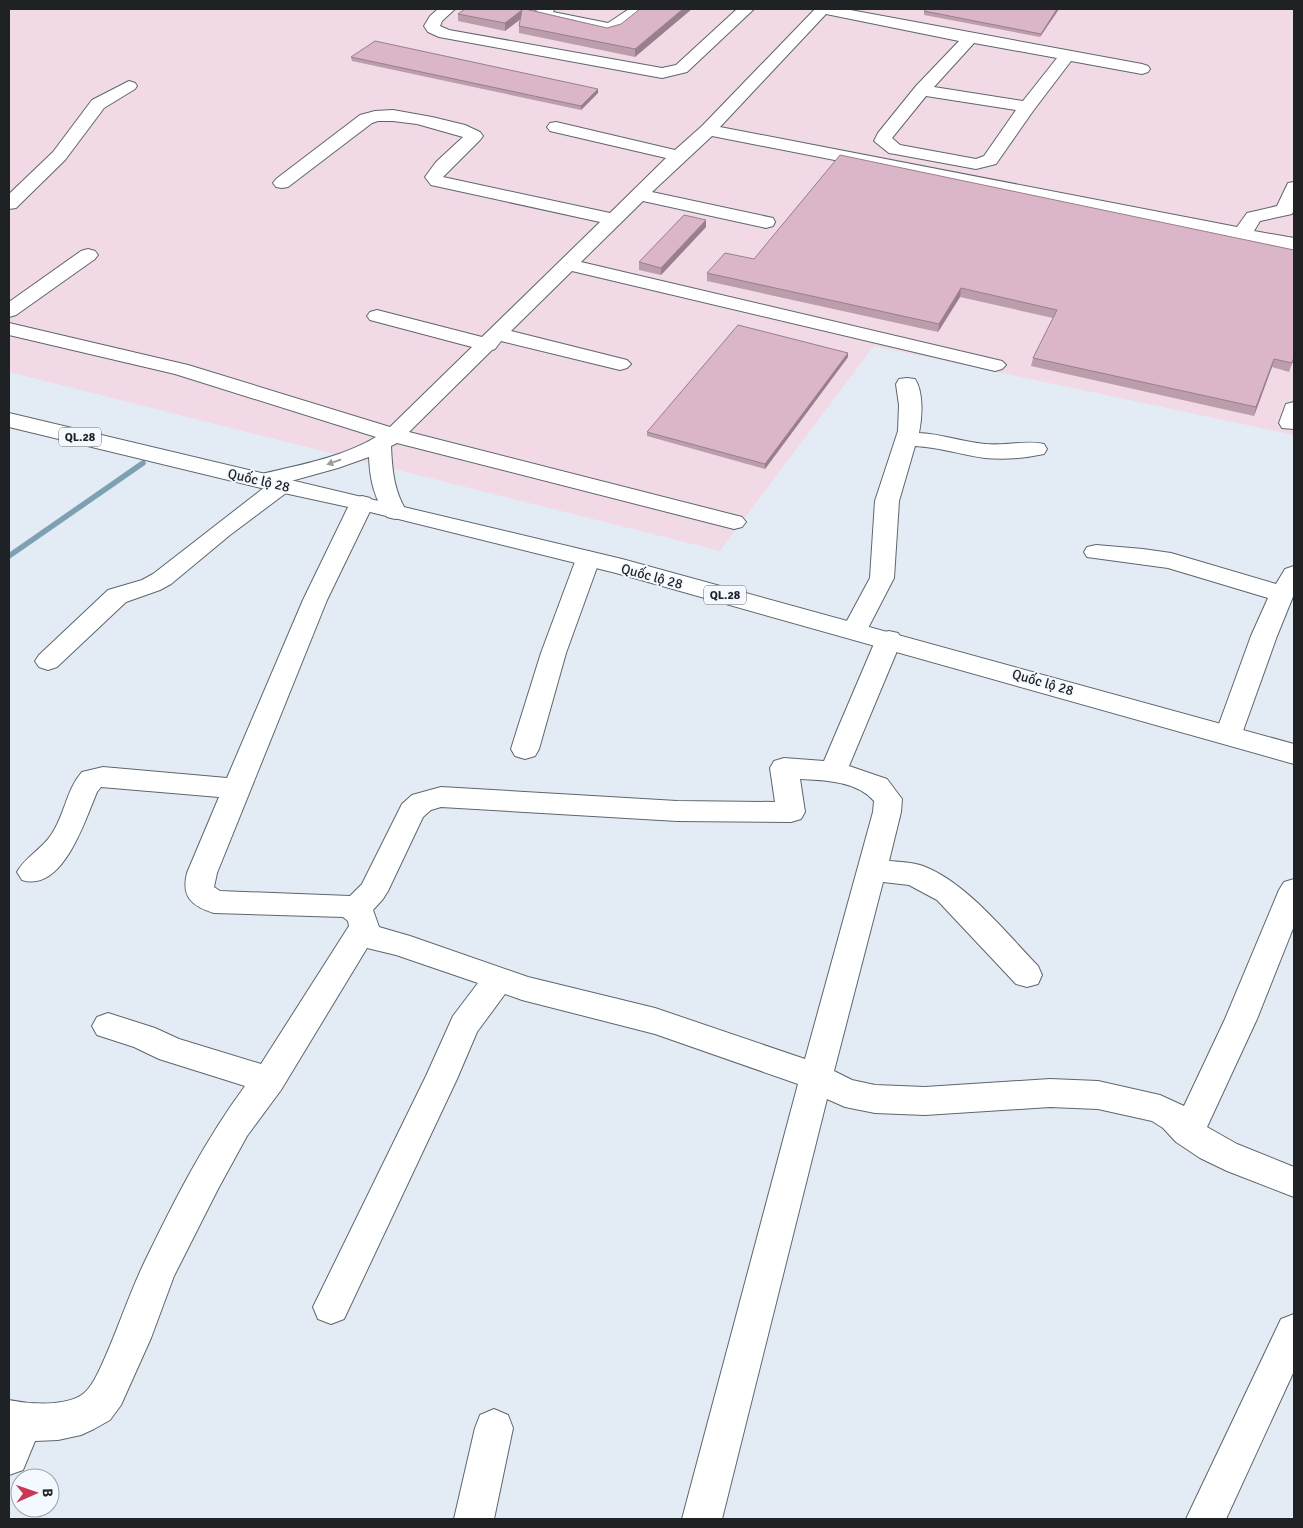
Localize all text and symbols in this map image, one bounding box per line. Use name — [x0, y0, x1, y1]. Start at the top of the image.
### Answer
road number: QL.28 — [59, 428, 101, 447]
one-way arrow — [326, 458, 341, 466]
street label: Quốc lộ 28 — [226, 465, 292, 496]
street label: Quốc lộ 28 — [619, 560, 685, 593]
road number: QL.28 — [704, 586, 746, 604]
street label: Quốc lộ 28 — [1010, 666, 1076, 699]
north arrow — [10, 1468, 60, 1518]
text: B — [39, 1488, 56, 1498]

